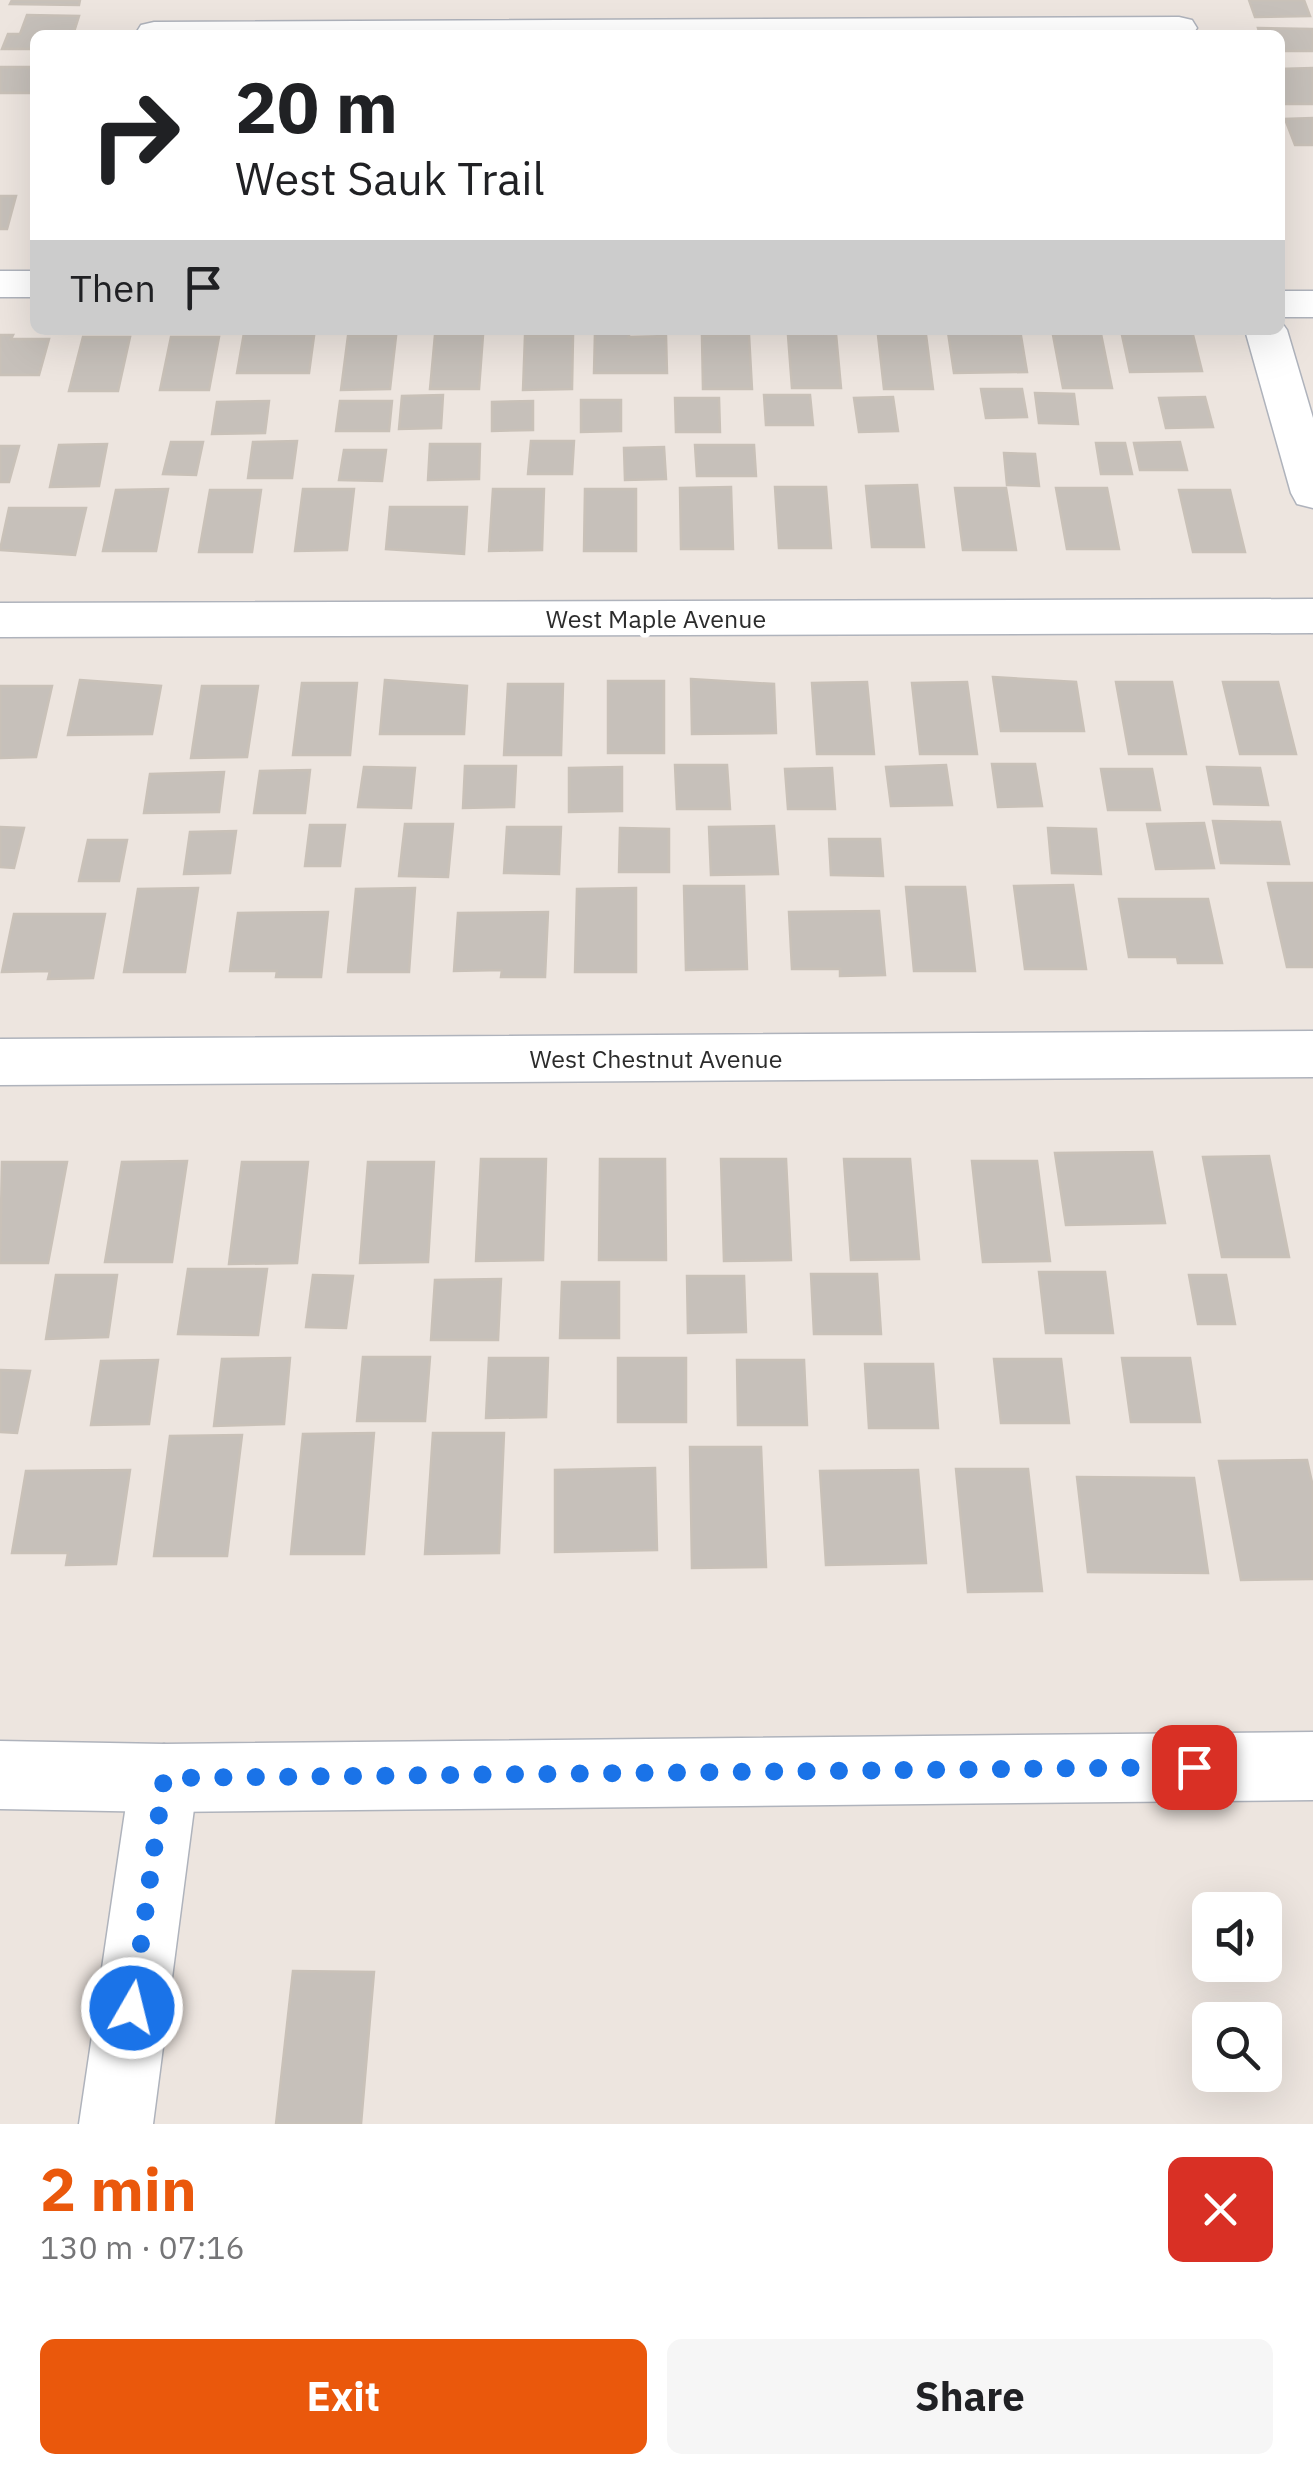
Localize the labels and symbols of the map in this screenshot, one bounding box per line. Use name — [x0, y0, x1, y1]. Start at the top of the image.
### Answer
street label: West Maple Avenue — [546, 602, 766, 635]
street label: West Chestnut Avenue — [529, 1042, 783, 1075]
pin — [1152, 1725, 1237, 1810]
position arrow — [80, 1956, 184, 2060]

